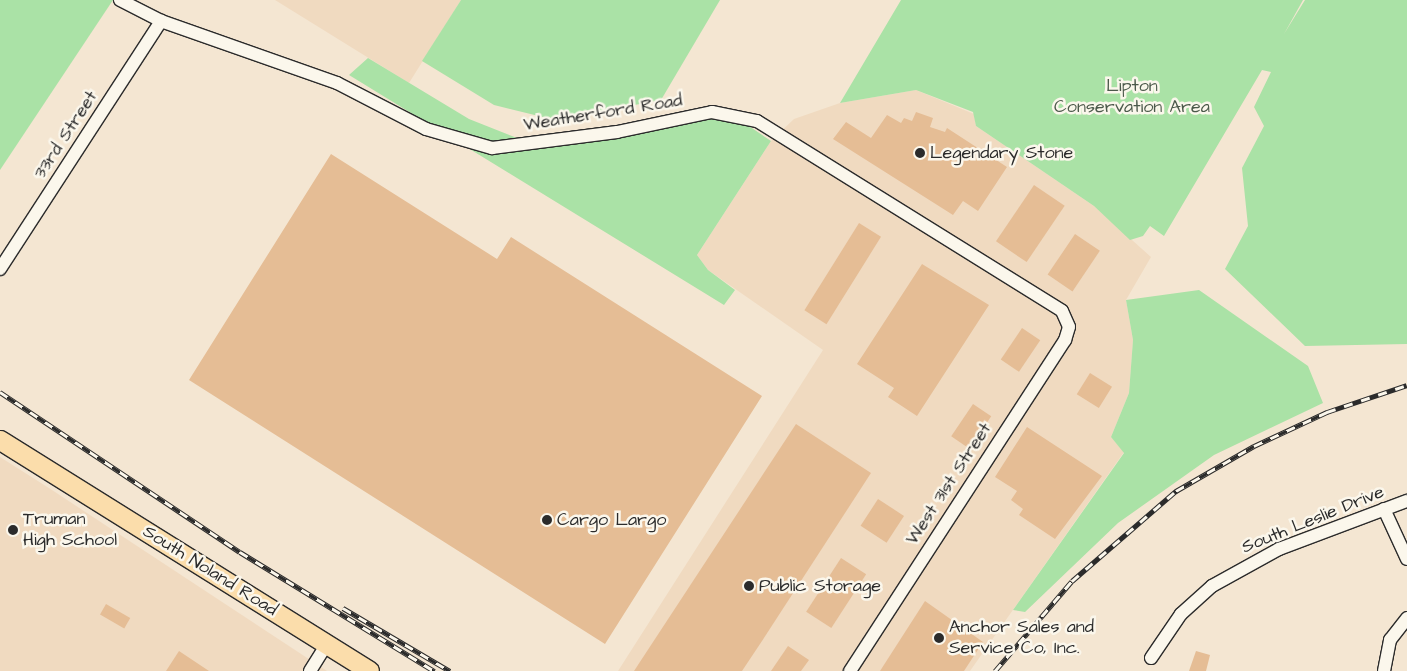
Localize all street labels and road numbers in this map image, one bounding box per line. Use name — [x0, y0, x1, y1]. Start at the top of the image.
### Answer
street label: 33rd Street — [30, 87, 102, 183]
street label: Weatherford Road — [522, 90, 684, 136]
street label: West 31st Street — [902, 419, 996, 549]
street label: South Leslie Drive — [1239, 482, 1387, 558]
street label: South Noland Road — [139, 521, 281, 621]

